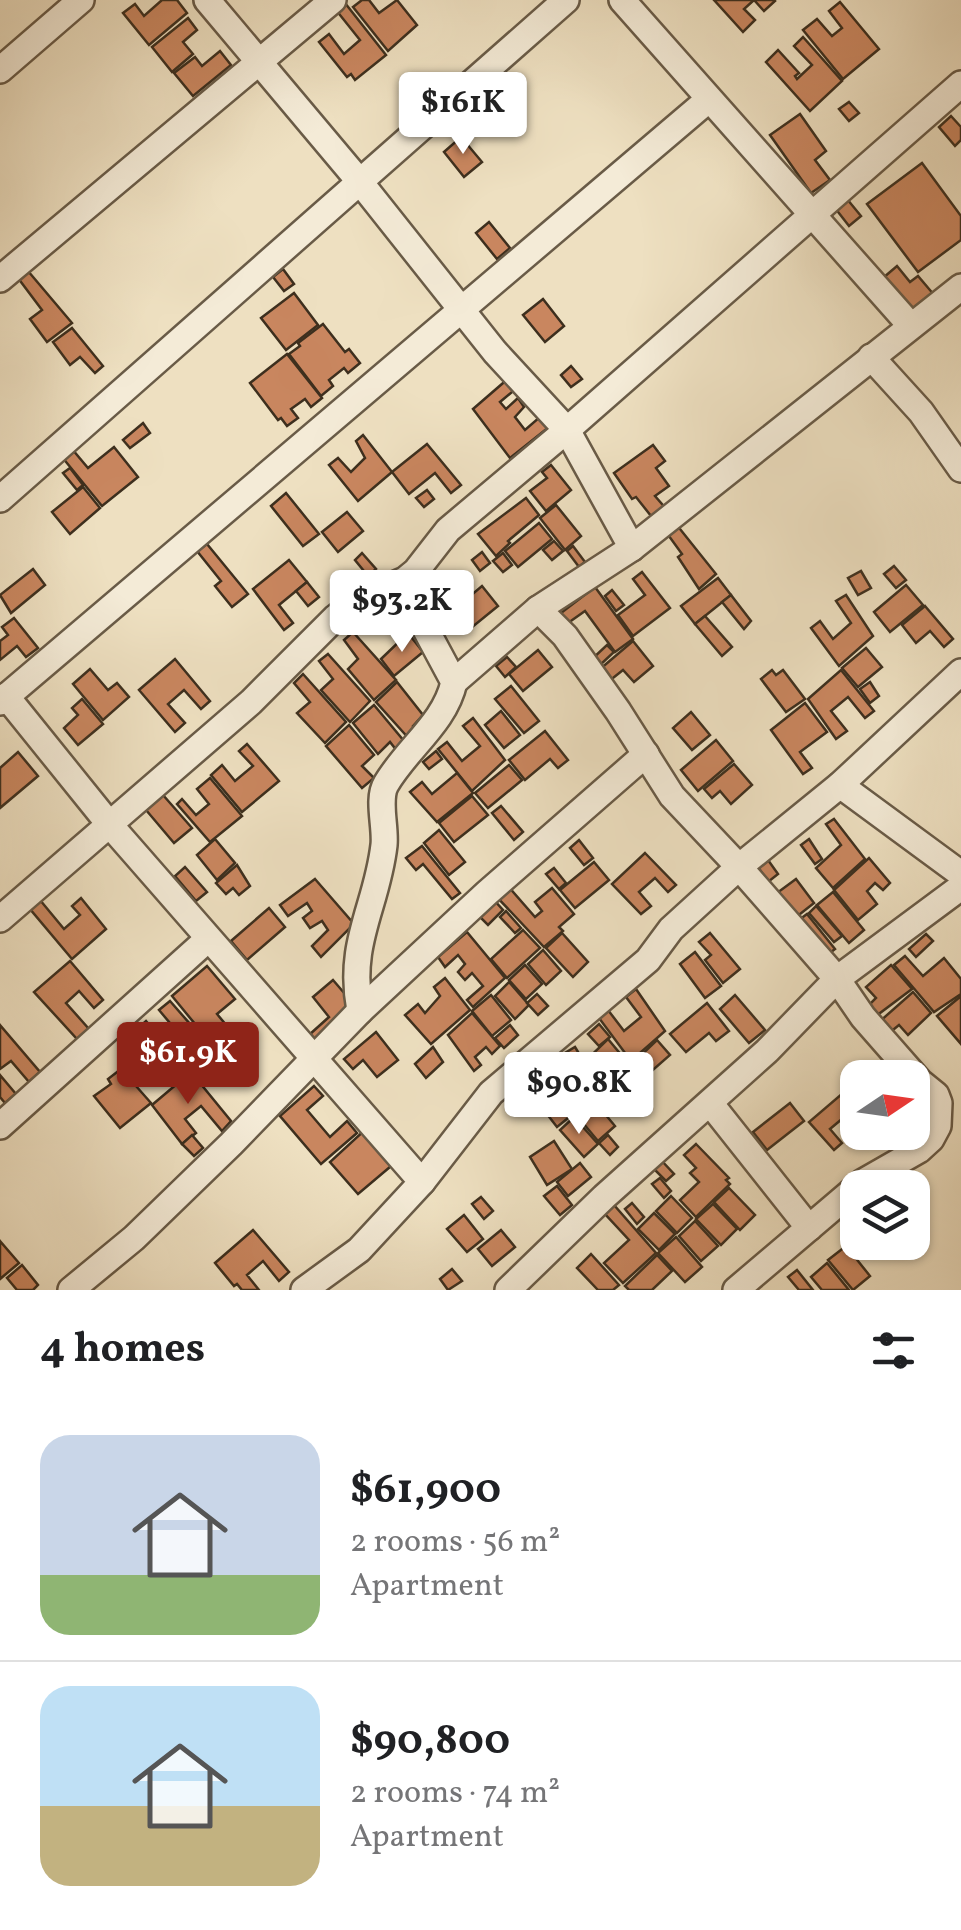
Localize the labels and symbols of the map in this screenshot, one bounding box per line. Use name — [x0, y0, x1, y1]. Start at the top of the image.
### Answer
pin: $161K — [393, 72, 533, 157]
pin: $93.2K — [321, 570, 483, 655]
pin: $61.9K — [107, 1022, 269, 1107]
pin: $90.8K — [498, 1052, 660, 1137]
north arrow — [840, 1060, 930, 1150]

